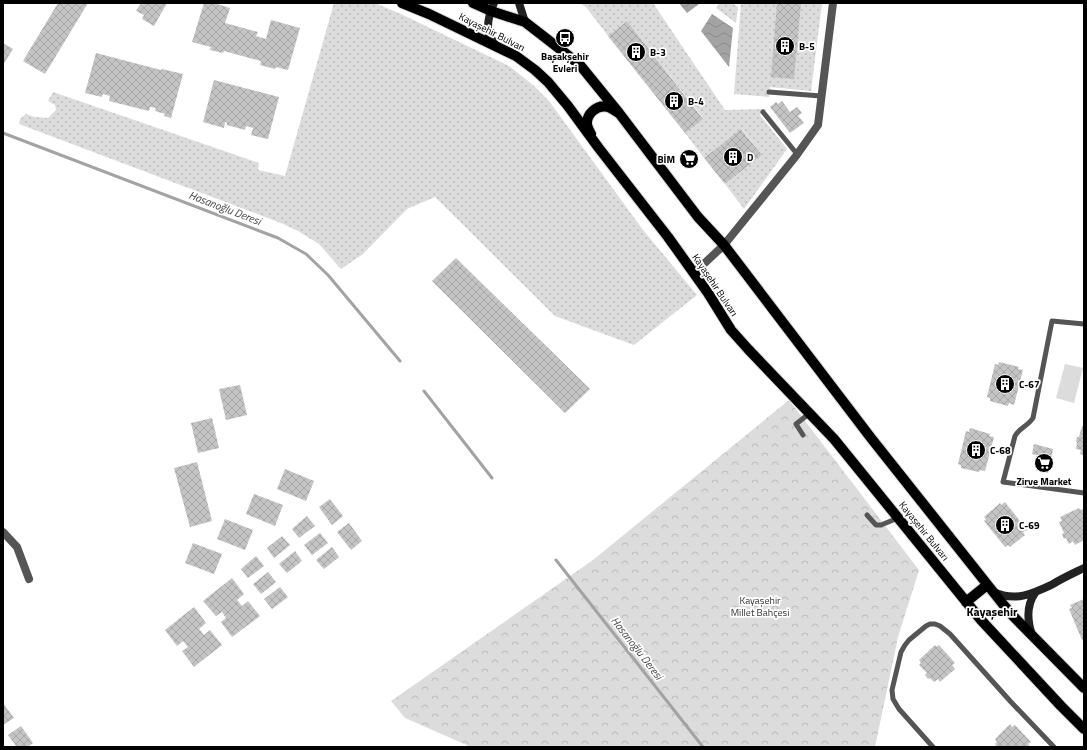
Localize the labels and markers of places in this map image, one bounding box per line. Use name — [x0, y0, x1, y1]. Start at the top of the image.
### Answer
bus stop icon: Başakşehir Evleri — [554, 27, 576, 49]
building icon: B-5 — [774, 35, 796, 57]
place label: B-5 — [799, 39, 815, 54]
building icon: B-3 — [625, 41, 647, 63]
place label: B-3 — [650, 45, 666, 60]
place label: Başakşehir Evleri — [541, 49, 589, 76]
building icon: B-4 — [663, 90, 685, 112]
place label: B-4 — [688, 94, 704, 109]
building icon: D — [722, 146, 744, 168]
supermarket icon: BİM — [678, 148, 700, 170]
place label: D — [747, 150, 753, 165]
place label: BİM — [657, 152, 675, 167]
building icon: C-67 — [994, 373, 1016, 395]
place label: C-67 — [1019, 377, 1040, 392]
building icon: C-68 — [965, 439, 987, 461]
place label: C-68 — [990, 443, 1011, 458]
supermarket icon: Zirve Market — [1033, 452, 1055, 474]
place label: Zirve Market — [1016, 474, 1072, 489]
building icon: C-69 — [994, 514, 1016, 536]
place label: C-69 — [1019, 518, 1040, 533]

